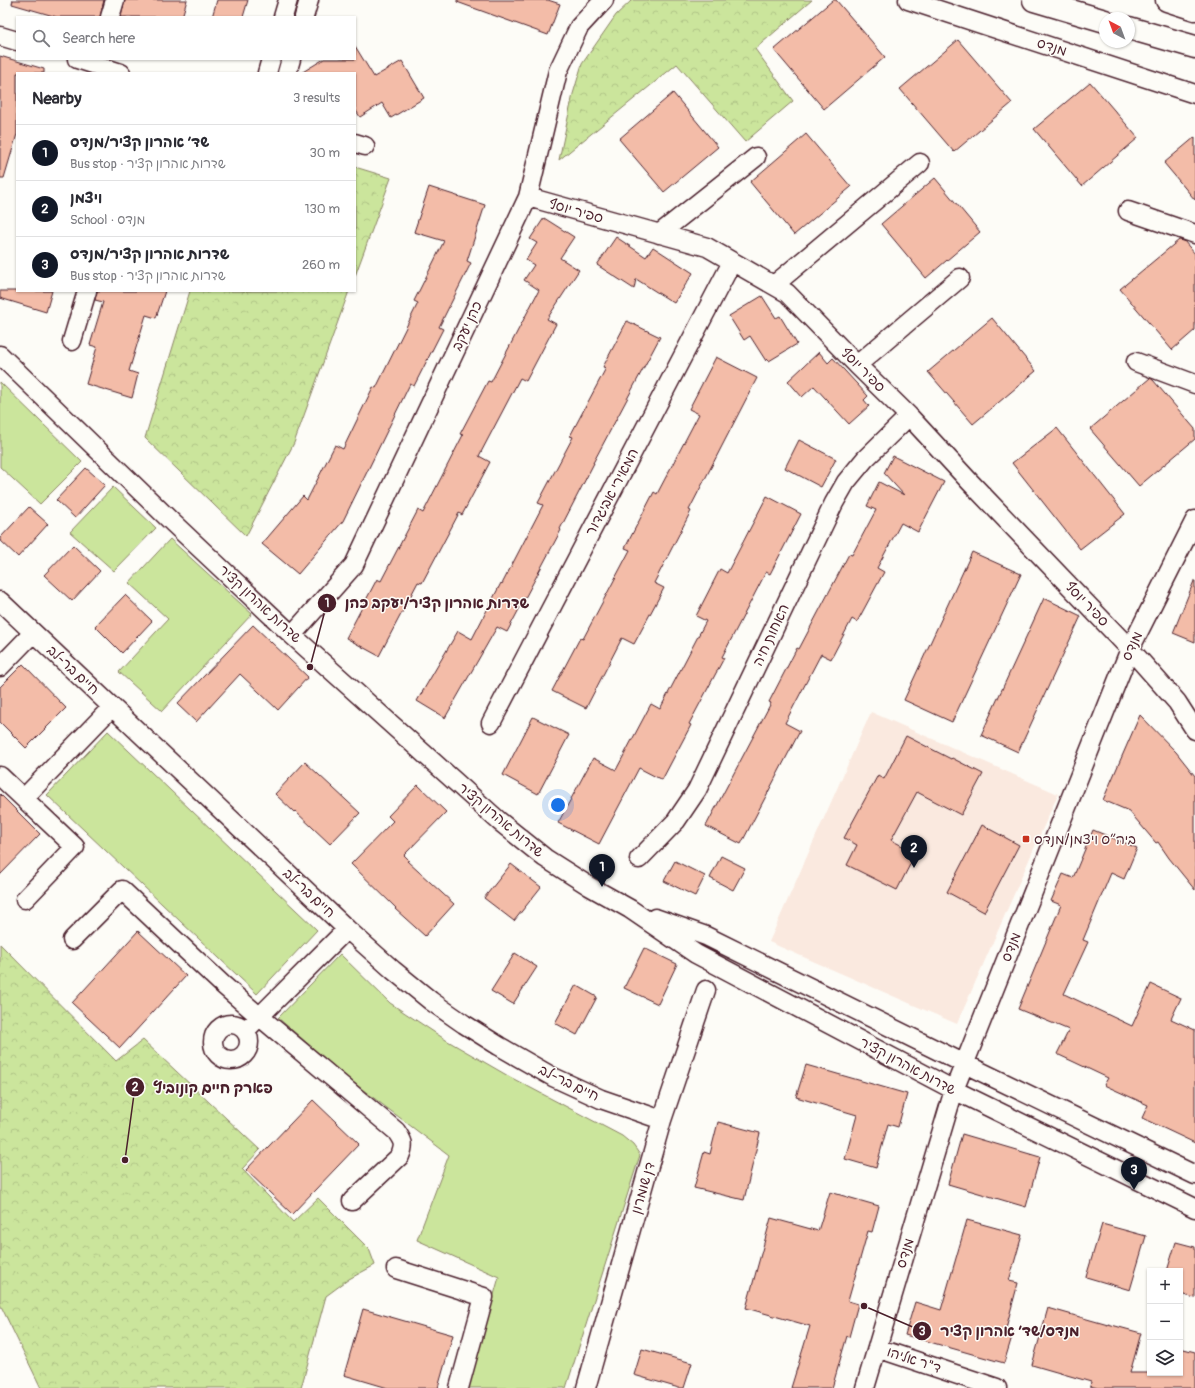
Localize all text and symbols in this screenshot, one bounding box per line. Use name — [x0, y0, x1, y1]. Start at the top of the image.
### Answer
north arrow — [1099, 12, 1135, 48]
search box — [16, 16, 356, 60]
icon: search — [30, 27, 52, 49]
text: Search here — [62, 29, 135, 48]
street label: מנדס — [1035, 34, 1069, 60]
text: Nearby — [32, 88, 81, 109]
text: 3 results — [293, 90, 340, 106]
text: שד׳ אהרון קציר/מנדס — [70, 133, 209, 152]
text: 1 — [42, 145, 48, 161]
text: 30 m — [310, 145, 340, 161]
text: Bus stop · שדרות אהרון קציר — [70, 156, 226, 172]
text: ויצמן — [70, 189, 102, 208]
street label: ספיר יוסף — [547, 195, 605, 227]
text: 2 — [41, 201, 49, 217]
text: 130 m — [304, 201, 340, 217]
text: School · מנדס — [70, 212, 146, 228]
text: שדרות אהרון קציר/מנדס — [70, 245, 230, 264]
text: 3 — [41, 257, 49, 273]
text: 260 m — [302, 257, 340, 273]
text: Bus stop · שדרות אהרון קציר — [70, 268, 226, 284]
street label: כהן יעקב — [448, 298, 486, 353]
street label: ספיר יוסף — [837, 344, 889, 396]
street label: המאירי אביגדור — [582, 445, 642, 539]
street label: שדרות אהרון קציר — [215, 561, 305, 647]
street label: ספיר יוסף — [1062, 578, 1112, 630]
callout: שדרות אהרון קציר/יעקב כהן — [317, 589, 537, 616]
text: שדרות אהרון קציר/יעקב כהן — [345, 594, 529, 613]
text: 1 — [325, 596, 329, 611]
street label: האחות חיה — [749, 601, 793, 669]
street label: מנדס — [1118, 629, 1146, 663]
street label: חיים בר-לב — [43, 642, 103, 698]
street label: שדרות אהרון קציר — [455, 779, 548, 861]
your location — [548, 795, 568, 815]
place label: ביה״ס ויצמן/מנדס — [1034, 831, 1136, 848]
marker: ביה״ס ויצמן/מנדס — [1021, 834, 1031, 844]
pin: 2 — [901, 835, 927, 868]
pin: 1 — [589, 854, 615, 887]
street label: חיים בר-לב — [279, 865, 339, 921]
street label: מנדס — [997, 930, 1025, 964]
street label: שדרות אהרון קציר — [857, 1033, 959, 1099]
street label: חיים בר-לב — [536, 1061, 602, 1105]
callout: פארק חיים קונוביץ — [125, 1074, 281, 1101]
text: פארק חיים קונוביץ — [153, 1079, 273, 1098]
text: 2 — [132, 1080, 139, 1095]
pin: 3 — [1121, 1157, 1147, 1190]
street label: דן שומרון — [628, 1160, 658, 1216]
street label: מנדס — [892, 1236, 918, 1270]
map controls — [1147, 1268, 1183, 1376]
button: + — [1147, 1268, 1183, 1304]
button: − — [1147, 1304, 1183, 1340]
callout: מנדס/שד׳ אהרון קציר — [912, 1317, 1087, 1344]
text: מנדס/שד׳ אהרון קציר — [940, 1322, 1080, 1341]
text: 3 — [919, 1324, 926, 1339]
button: layers — [1147, 1340, 1183, 1376]
street label: ד"ר אליהו — [885, 1343, 943, 1377]

